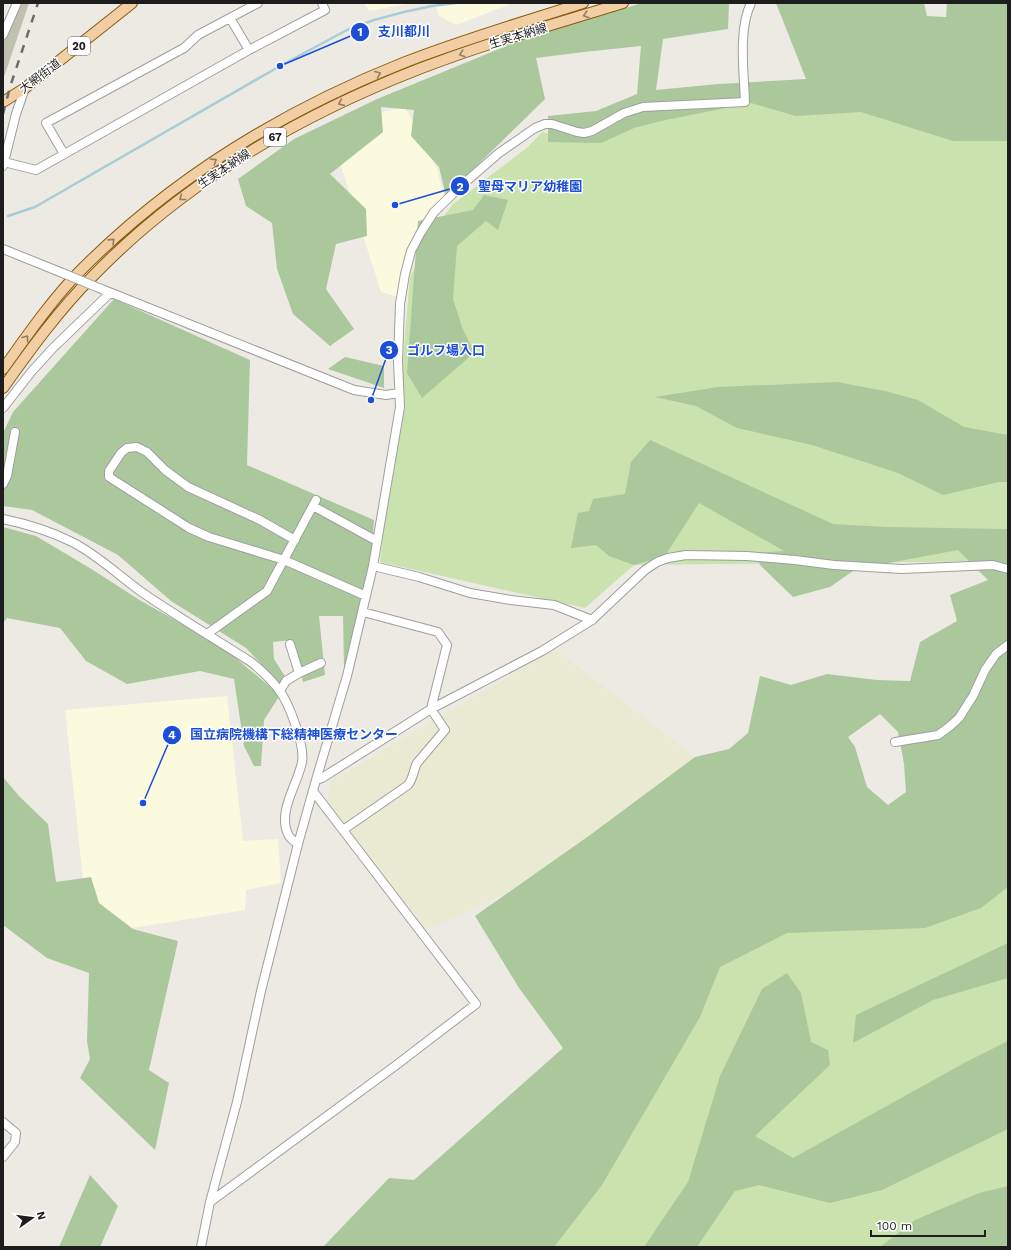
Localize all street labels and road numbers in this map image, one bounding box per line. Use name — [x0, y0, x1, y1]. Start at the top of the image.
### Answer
street label: 生実本納線 — [487, 21, 549, 51]
road number: 20 — [68, 37, 90, 55]
street label: 大網街道 — [17, 56, 63, 96]
road number: 67 — [264, 128, 286, 146]
street label: 生実本納線 — [195, 146, 253, 192]

